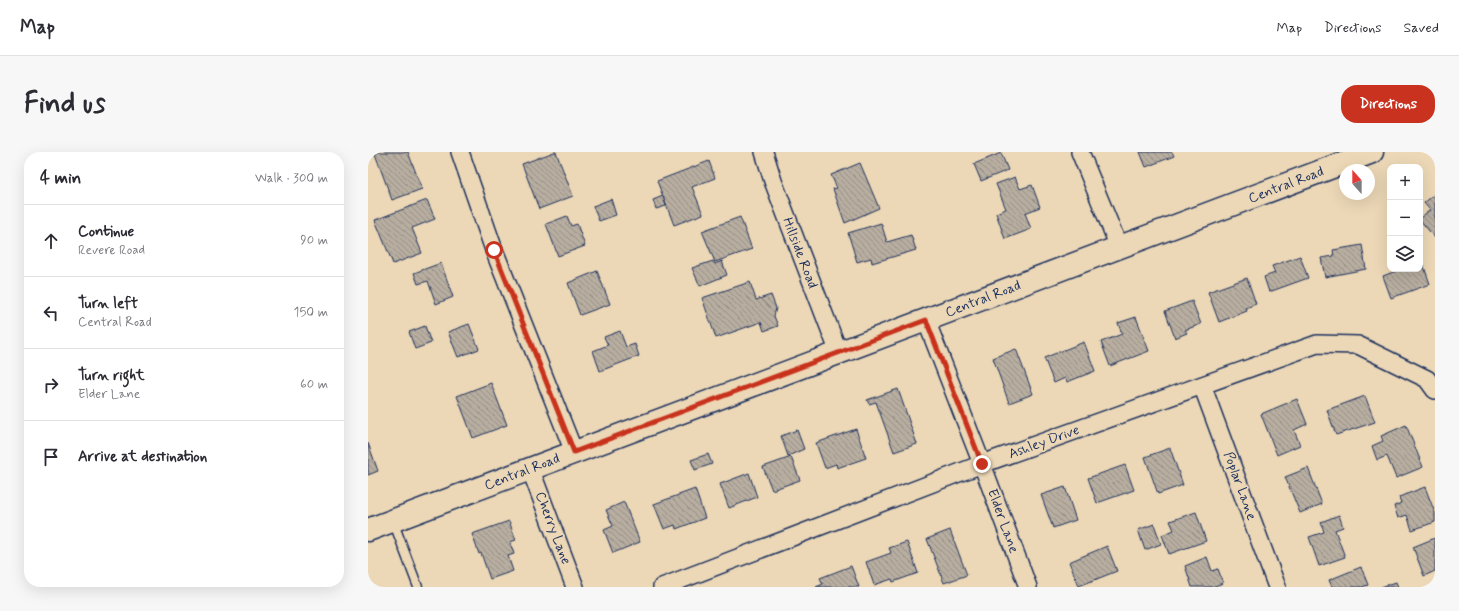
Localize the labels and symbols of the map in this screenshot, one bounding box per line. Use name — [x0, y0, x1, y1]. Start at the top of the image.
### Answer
street label: Central Road — [1246, 162, 1326, 208]
north arrow — [1339, 164, 1375, 200]
street label: Hillside Road — [778, 215, 822, 291]
route start — [485, 241, 503, 259]
street label: Central Road — [943, 276, 1023, 322]
street label: Ashley Drive — [1006, 421, 1082, 463]
street label: Central Road — [482, 449, 562, 495]
street label: Poplar Lane — [1219, 449, 1261, 523]
route end — [973, 455, 991, 473]
street label: Elder Lane — [983, 486, 1023, 556]
street label: Cherry Lane — [531, 489, 575, 567]

